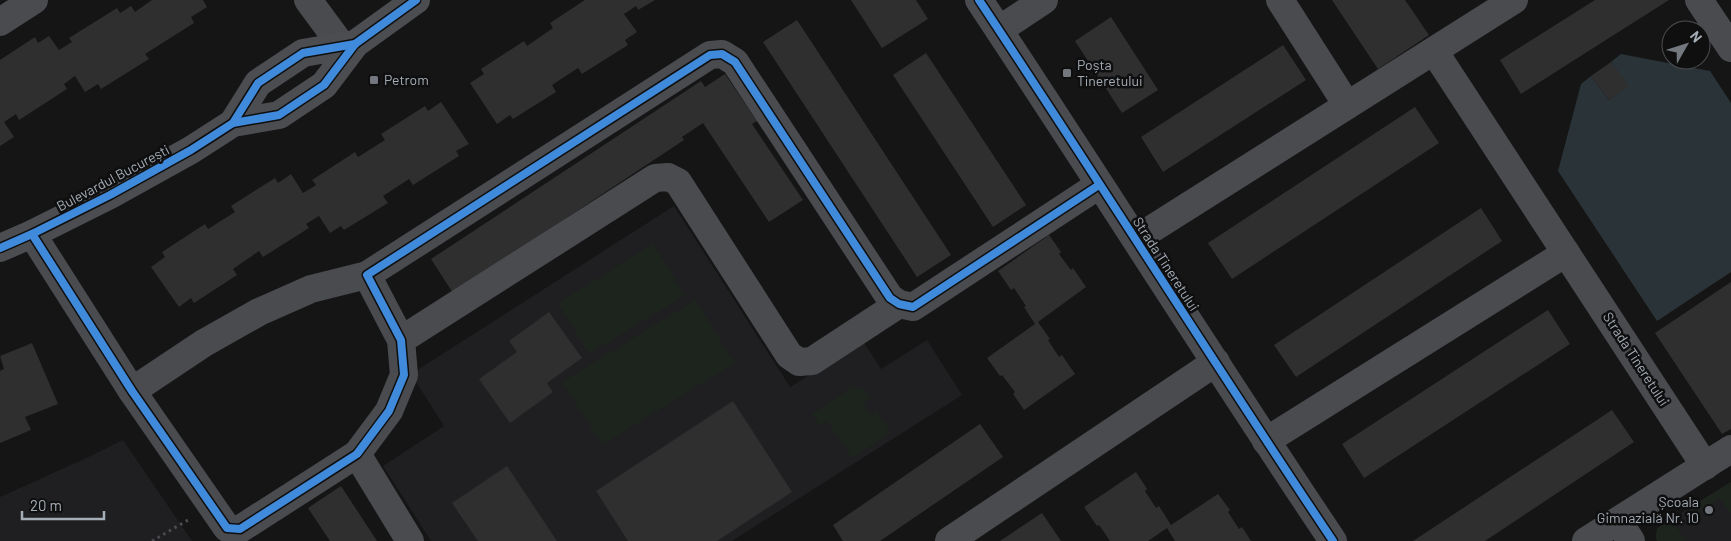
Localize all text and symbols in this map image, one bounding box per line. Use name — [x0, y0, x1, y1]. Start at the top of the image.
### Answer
north arrow — [1661, 20, 1711, 70]
text: N — [1687, 28, 1706, 45]
place label: Poșta Tineretului — [1077, 56, 1143, 89]
marker: Poșta Tineretului — [1061, 67, 1073, 79]
place label: Petrom — [384, 71, 429, 88]
marker: Petrom — [368, 74, 380, 86]
street label: Bulevardul București — [54, 141, 172, 214]
street label: Strada Tineretului — [1130, 214, 1203, 314]
street label: Strada Tineretului — [1600, 309, 1673, 409]
scale bar — [22, 488, 105, 520]
place label: Școala Gimnazială Nr. 10 — [1597, 493, 1699, 526]
text: 20 m — [30, 496, 62, 514]
marker: Școala Gimnazială Nr. 10 — [1703, 504, 1715, 516]

